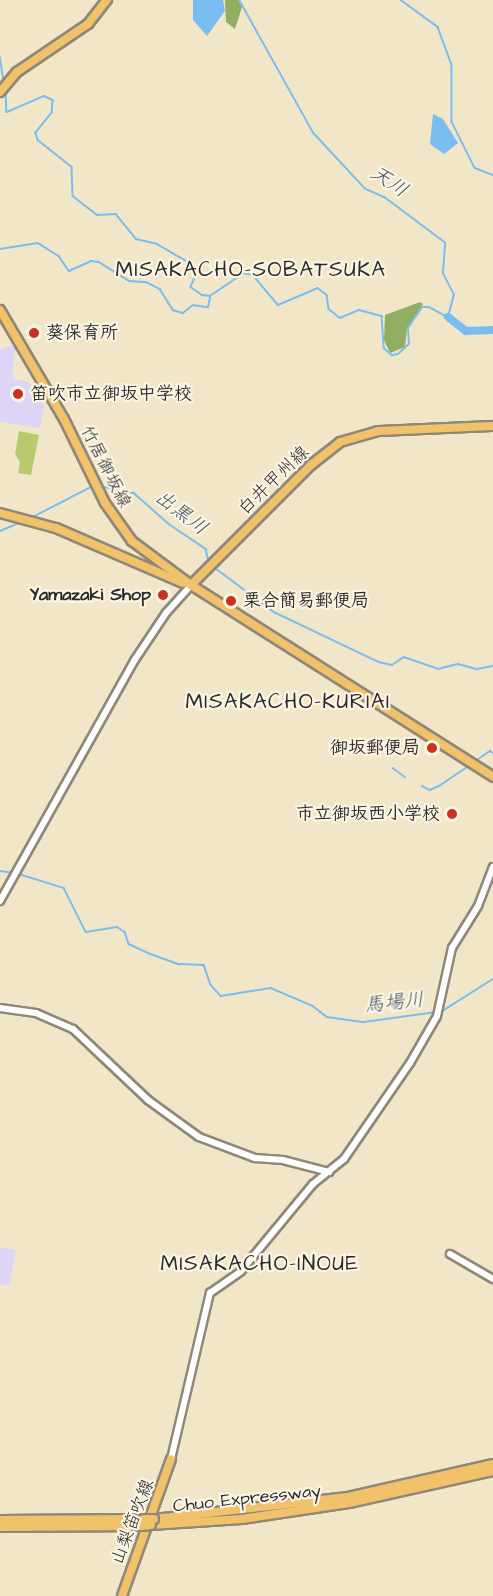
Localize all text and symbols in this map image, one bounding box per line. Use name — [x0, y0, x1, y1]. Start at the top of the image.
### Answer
water label: 天川 — [366, 161, 412, 203]
district label: MISAKACHO-SOBATSUKA — [116, 257, 386, 283]
place label: 葵保育所 — [46, 322, 118, 344]
marker: 葵保育所 — [27, 326, 41, 340]
place label: 笛吹市立御坂中学校 — [30, 383, 192, 405]
marker: 笛吹市立御坂中学校 — [11, 387, 25, 401]
street label: 竹居御坂線 — [75, 422, 135, 512]
street label: 白井甲州線 — [234, 442, 314, 520]
water label: 出黒川 — [150, 485, 212, 541]
place label: Yamazaki Shop — [29, 584, 151, 606]
marker: Yamazaki Shop — [156, 588, 170, 602]
place label: 栗合簡易郵便局 — [243, 590, 369, 612]
marker: 栗合簡易郵便局 — [224, 594, 238, 608]
district label: MISAKACHO-KURIAI — [185, 689, 391, 715]
place label: 御坂郵便局 — [330, 737, 420, 759]
marker: 御坂郵便局 — [425, 741, 439, 755]
place label: 市立御坂西小学校 — [296, 803, 440, 825]
marker: 市立御坂西小学校 — [445, 807, 459, 821]
water label: 馬場川 — [363, 988, 425, 1018]
district label: MISAKACHO-INOUE — [161, 1251, 359, 1277]
street label: 山梨笛吹線 — [107, 1476, 159, 1568]
street label: Chuo Expressway — [172, 1480, 322, 1518]

